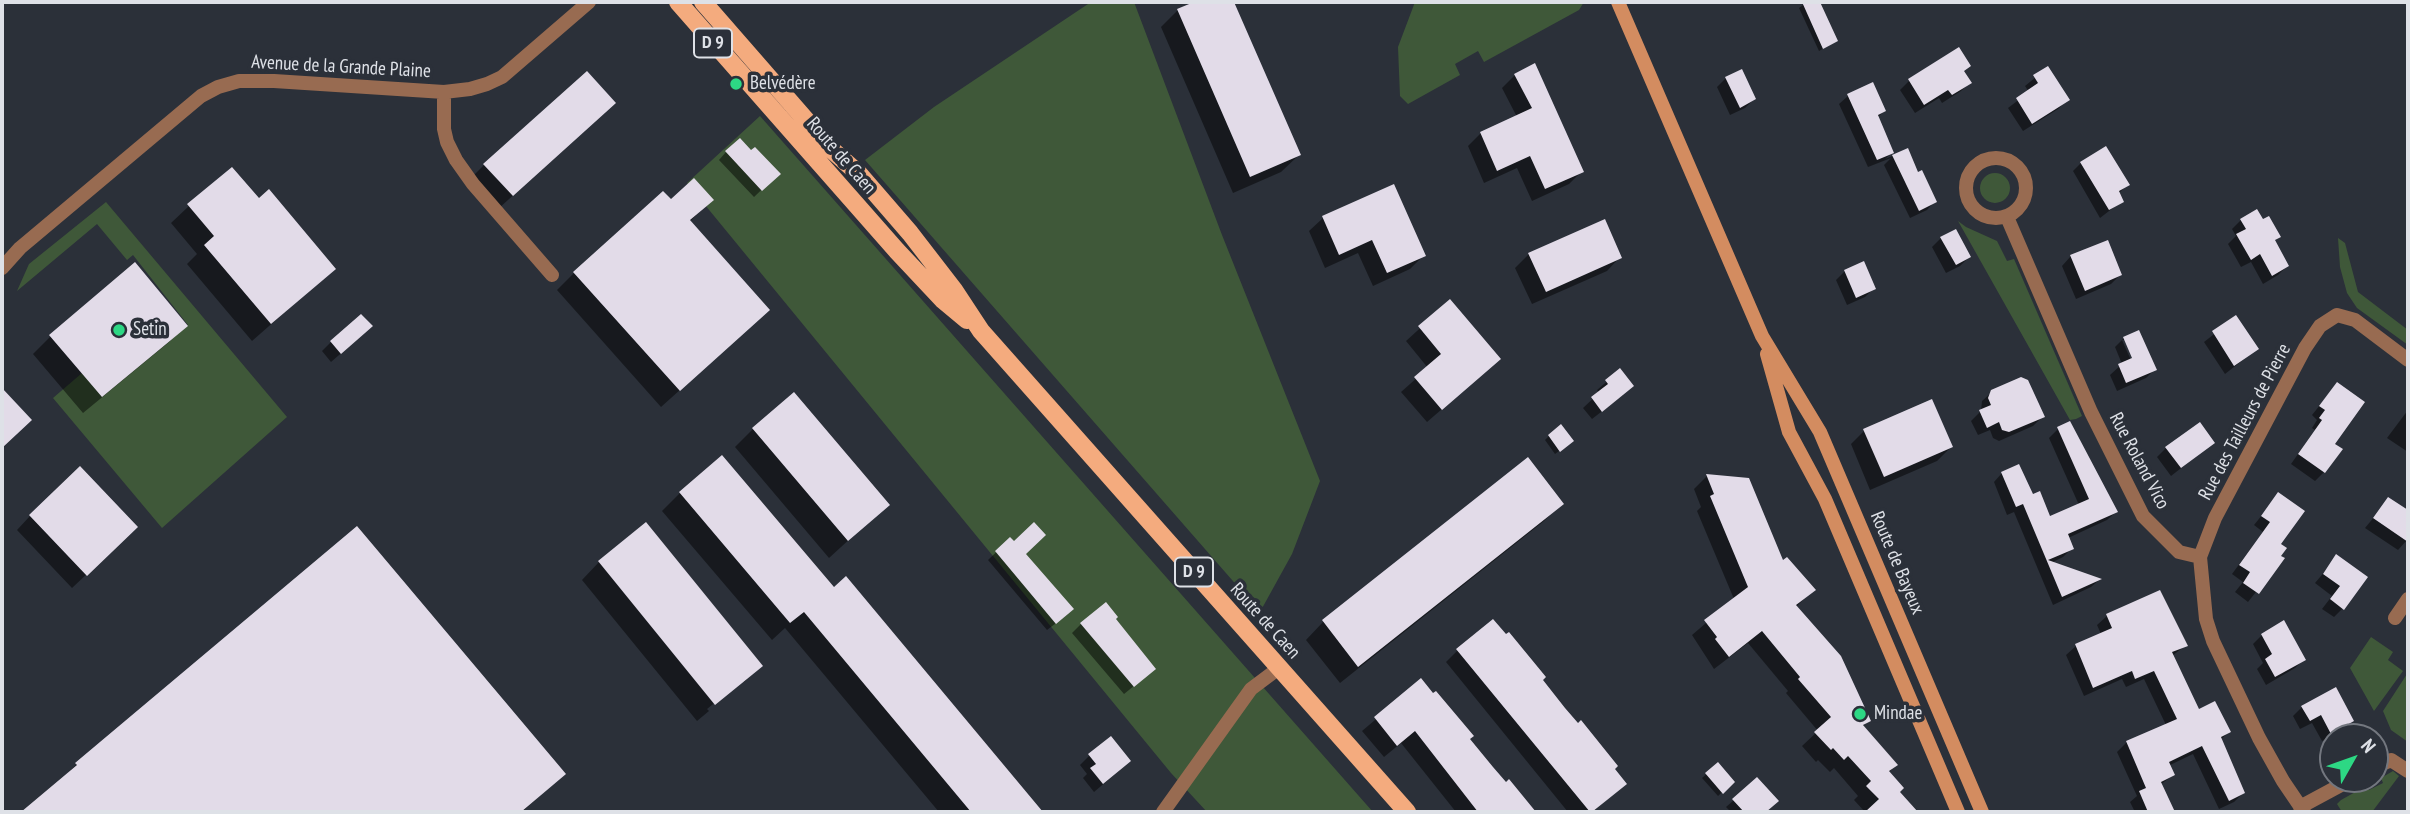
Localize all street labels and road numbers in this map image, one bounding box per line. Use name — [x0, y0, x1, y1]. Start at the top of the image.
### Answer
road number: D 9 — [694, 28, 732, 58]
street label: Avenue de la Grande Plaine — [251, 51, 431, 83]
street label: Route de Caen — [802, 113, 880, 199]
street label: Rue des Tailleurs de Pierre — [2194, 340, 2296, 504]
street label: Rue Roland Vico — [2104, 409, 2174, 513]
street label: Route de Bayeux — [1865, 508, 1929, 618]
road number: D 9 — [1175, 558, 1213, 586]
street label: Route de Caen — [1225, 578, 1305, 664]

